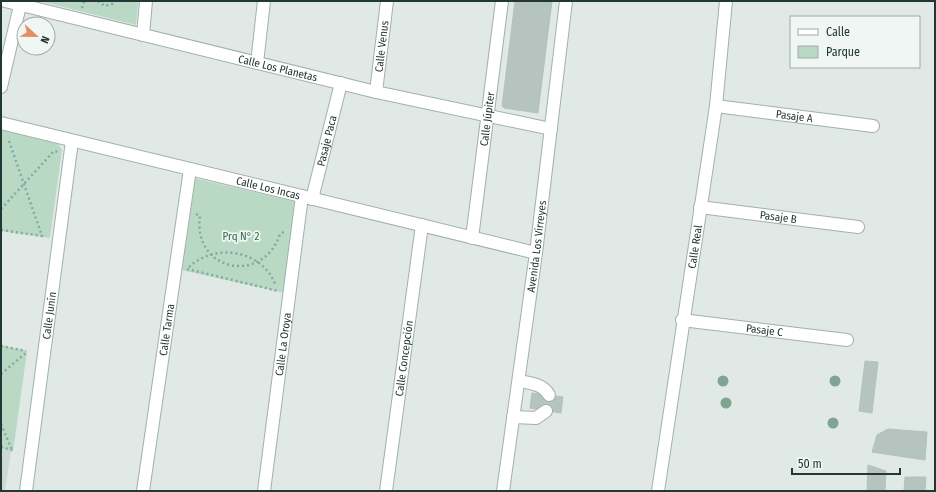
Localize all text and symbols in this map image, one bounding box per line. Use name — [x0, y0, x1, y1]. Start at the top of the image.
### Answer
north arrow — [16, 16, 56, 56]
legend — [790, 16, 920, 68]
street label: Calle Venus — [372, 20, 391, 73]
text: Calle — [826, 25, 850, 39]
text: N — [38, 34, 52, 45]
text: Parque — [826, 45, 860, 59]
street label: Calle Los Planetas — [237, 52, 319, 84]
street label: Calle Júpiter — [477, 91, 497, 147]
street label: Pasaje A — [775, 107, 814, 125]
street label: Pasaje Paca — [314, 114, 339, 168]
street label: Calle Los Incas — [235, 174, 302, 202]
street label: Avenida Los Virreyes — [524, 199, 549, 293]
street label: Pasaje B — [759, 208, 798, 226]
street label: Calle Real — [685, 224, 705, 269]
park label: Prq N° 2 — [223, 230, 260, 243]
street label: Calle Junín — [40, 291, 59, 340]
street label: Calle Tarma — [156, 303, 177, 356]
street label: Calle La Oroya — [272, 312, 293, 377]
street label: Calle Concepción — [392, 319, 416, 397]
street label: Pasaje C — [745, 321, 784, 339]
scale bar — [792, 450, 900, 476]
text: 50 m — [798, 457, 822, 471]

